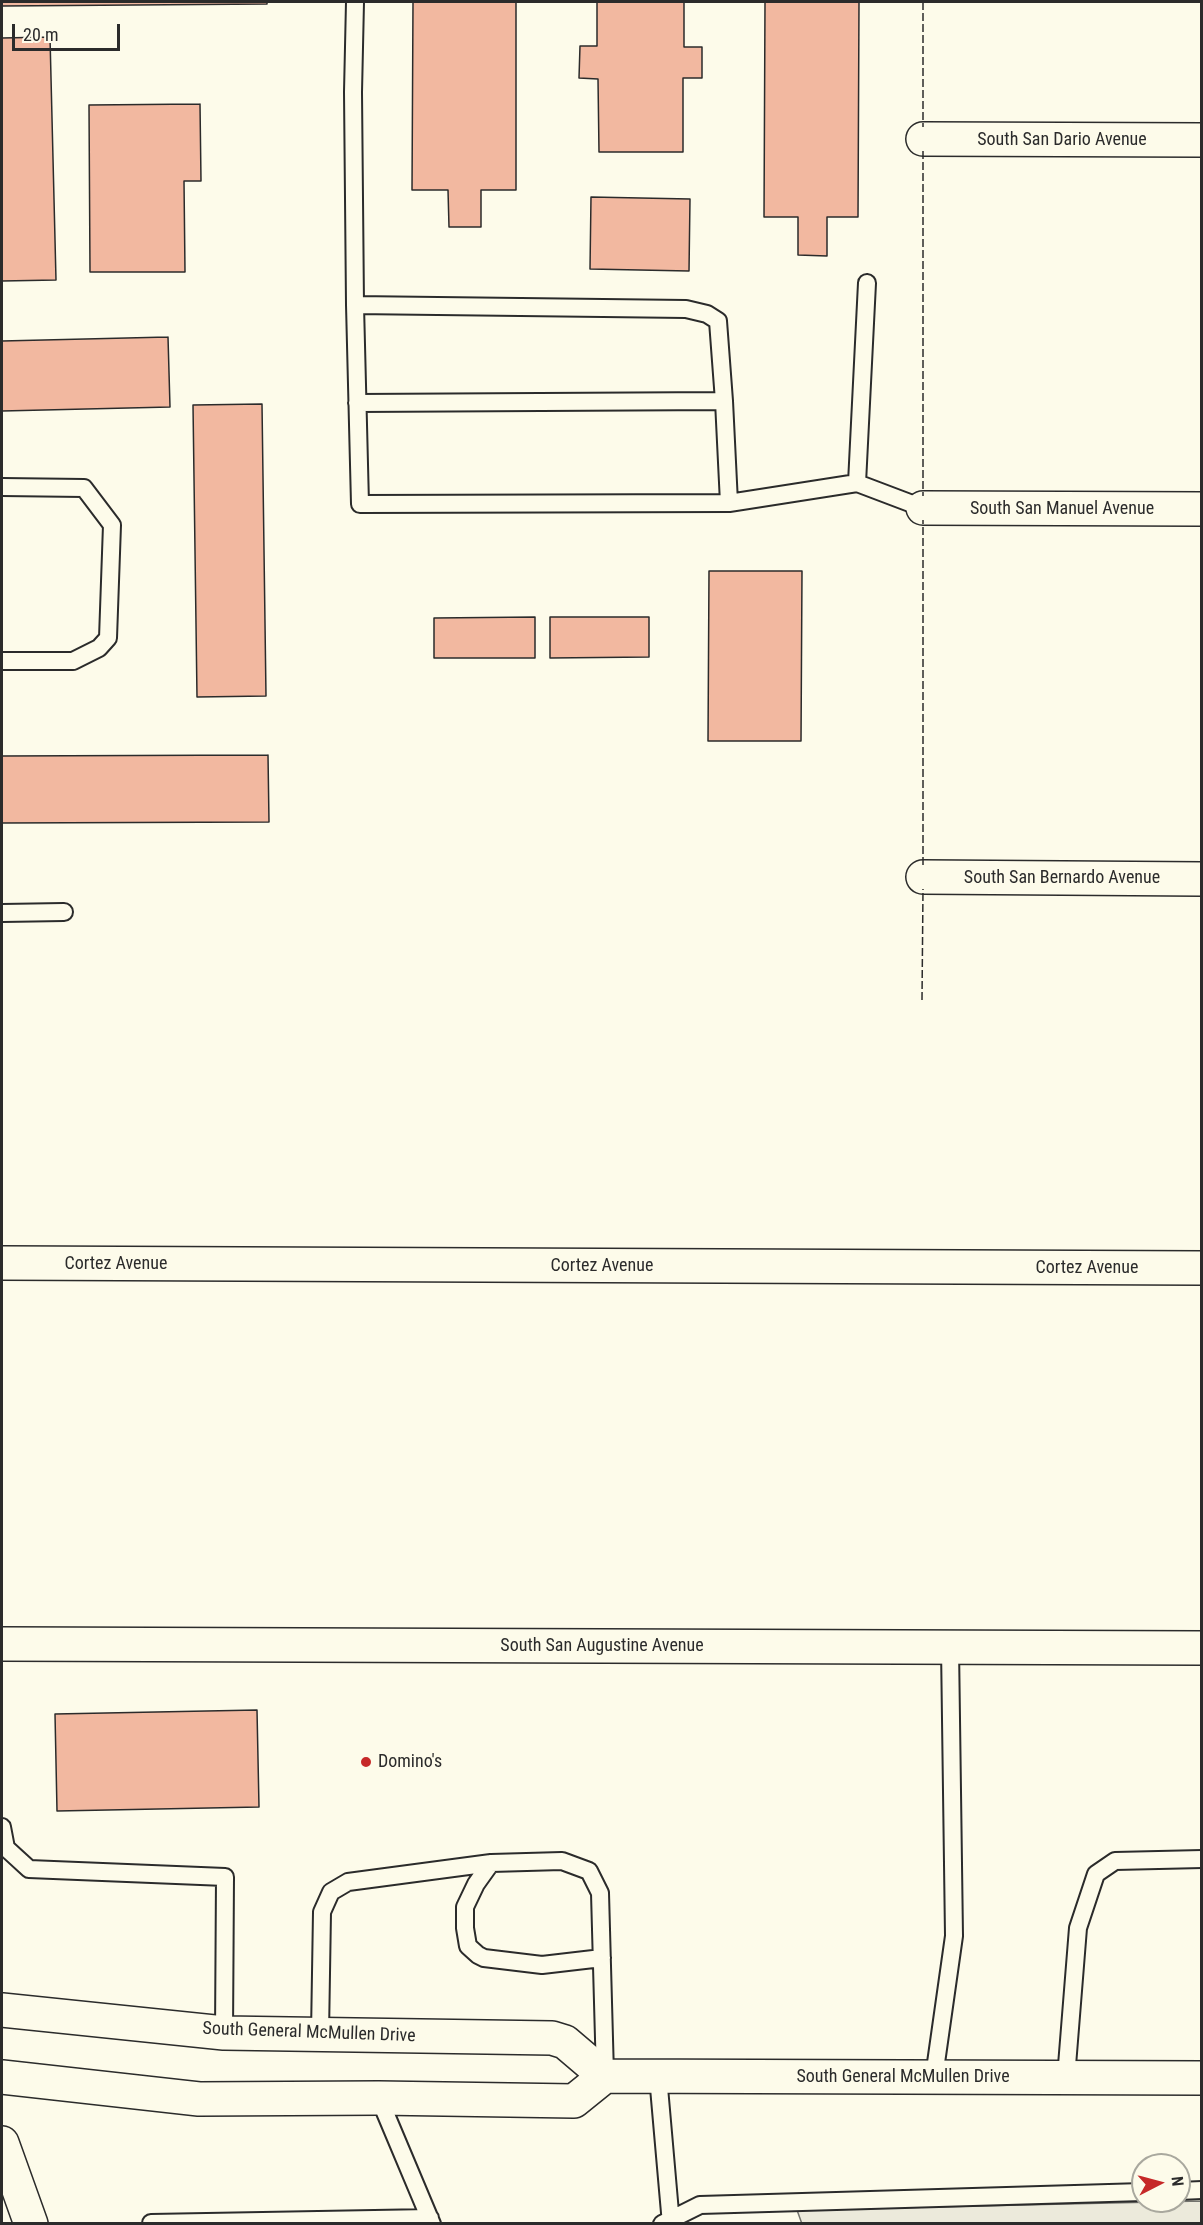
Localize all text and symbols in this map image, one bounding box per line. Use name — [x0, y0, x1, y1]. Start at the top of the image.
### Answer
scale bar — [15, 12, 123, 50]
text: 20 m — [23, 24, 58, 45]
street label: South San Dario Avenue — [977, 129, 1147, 151]
street label: South San Manuel Avenue — [970, 498, 1154, 520]
street label: South San Bernardo Avenue — [964, 867, 1160, 889]
street label: Cortez Avenue — [65, 1253, 167, 1275]
street label: Cortez Avenue — [551, 1255, 653, 1277]
street label: Cortez Avenue — [1036, 1257, 1138, 1279]
street label: South San Augustine Avenue — [500, 1635, 704, 1657]
place label: Domino's — [378, 1751, 442, 1773]
marker: Domino's — [359, 1755, 373, 1769]
street label: South General McMullen Drive — [202, 2018, 416, 2048]
street label: South General McMullen Drive — [796, 2066, 1010, 2088]
north arrow — [1131, 2153, 1191, 2213]
text: N — [1167, 2175, 1187, 2187]

